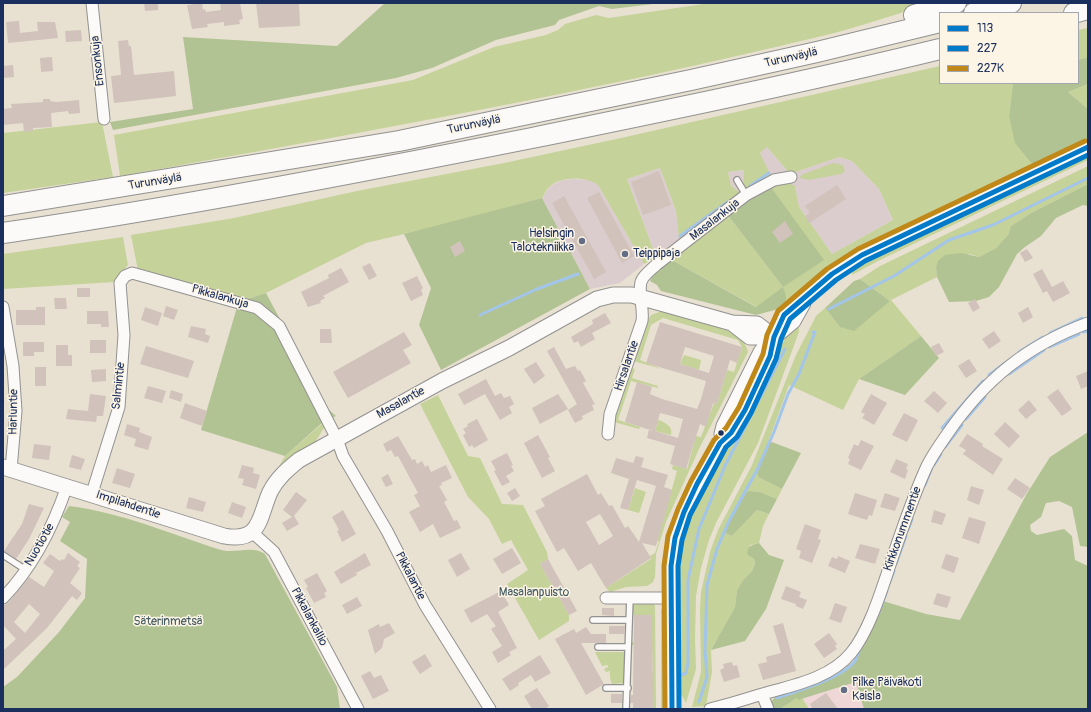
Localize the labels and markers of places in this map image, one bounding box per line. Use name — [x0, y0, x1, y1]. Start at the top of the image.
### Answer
place label: Helsingin Talotekniikka — [511, 227, 574, 255]
marker: Helsingin Talotekniikka — [577, 236, 587, 246]
place label: Teippipaja — [633, 247, 680, 261]
marker: Teippipaja — [620, 249, 630, 259]
unlabelled marker — [716, 428, 726, 438]
place label: Pilke Päiväkoti Kaisla — [852, 676, 922, 704]
marker: Pilke Päiväkoti Kaisla — [839, 685, 849, 695]

